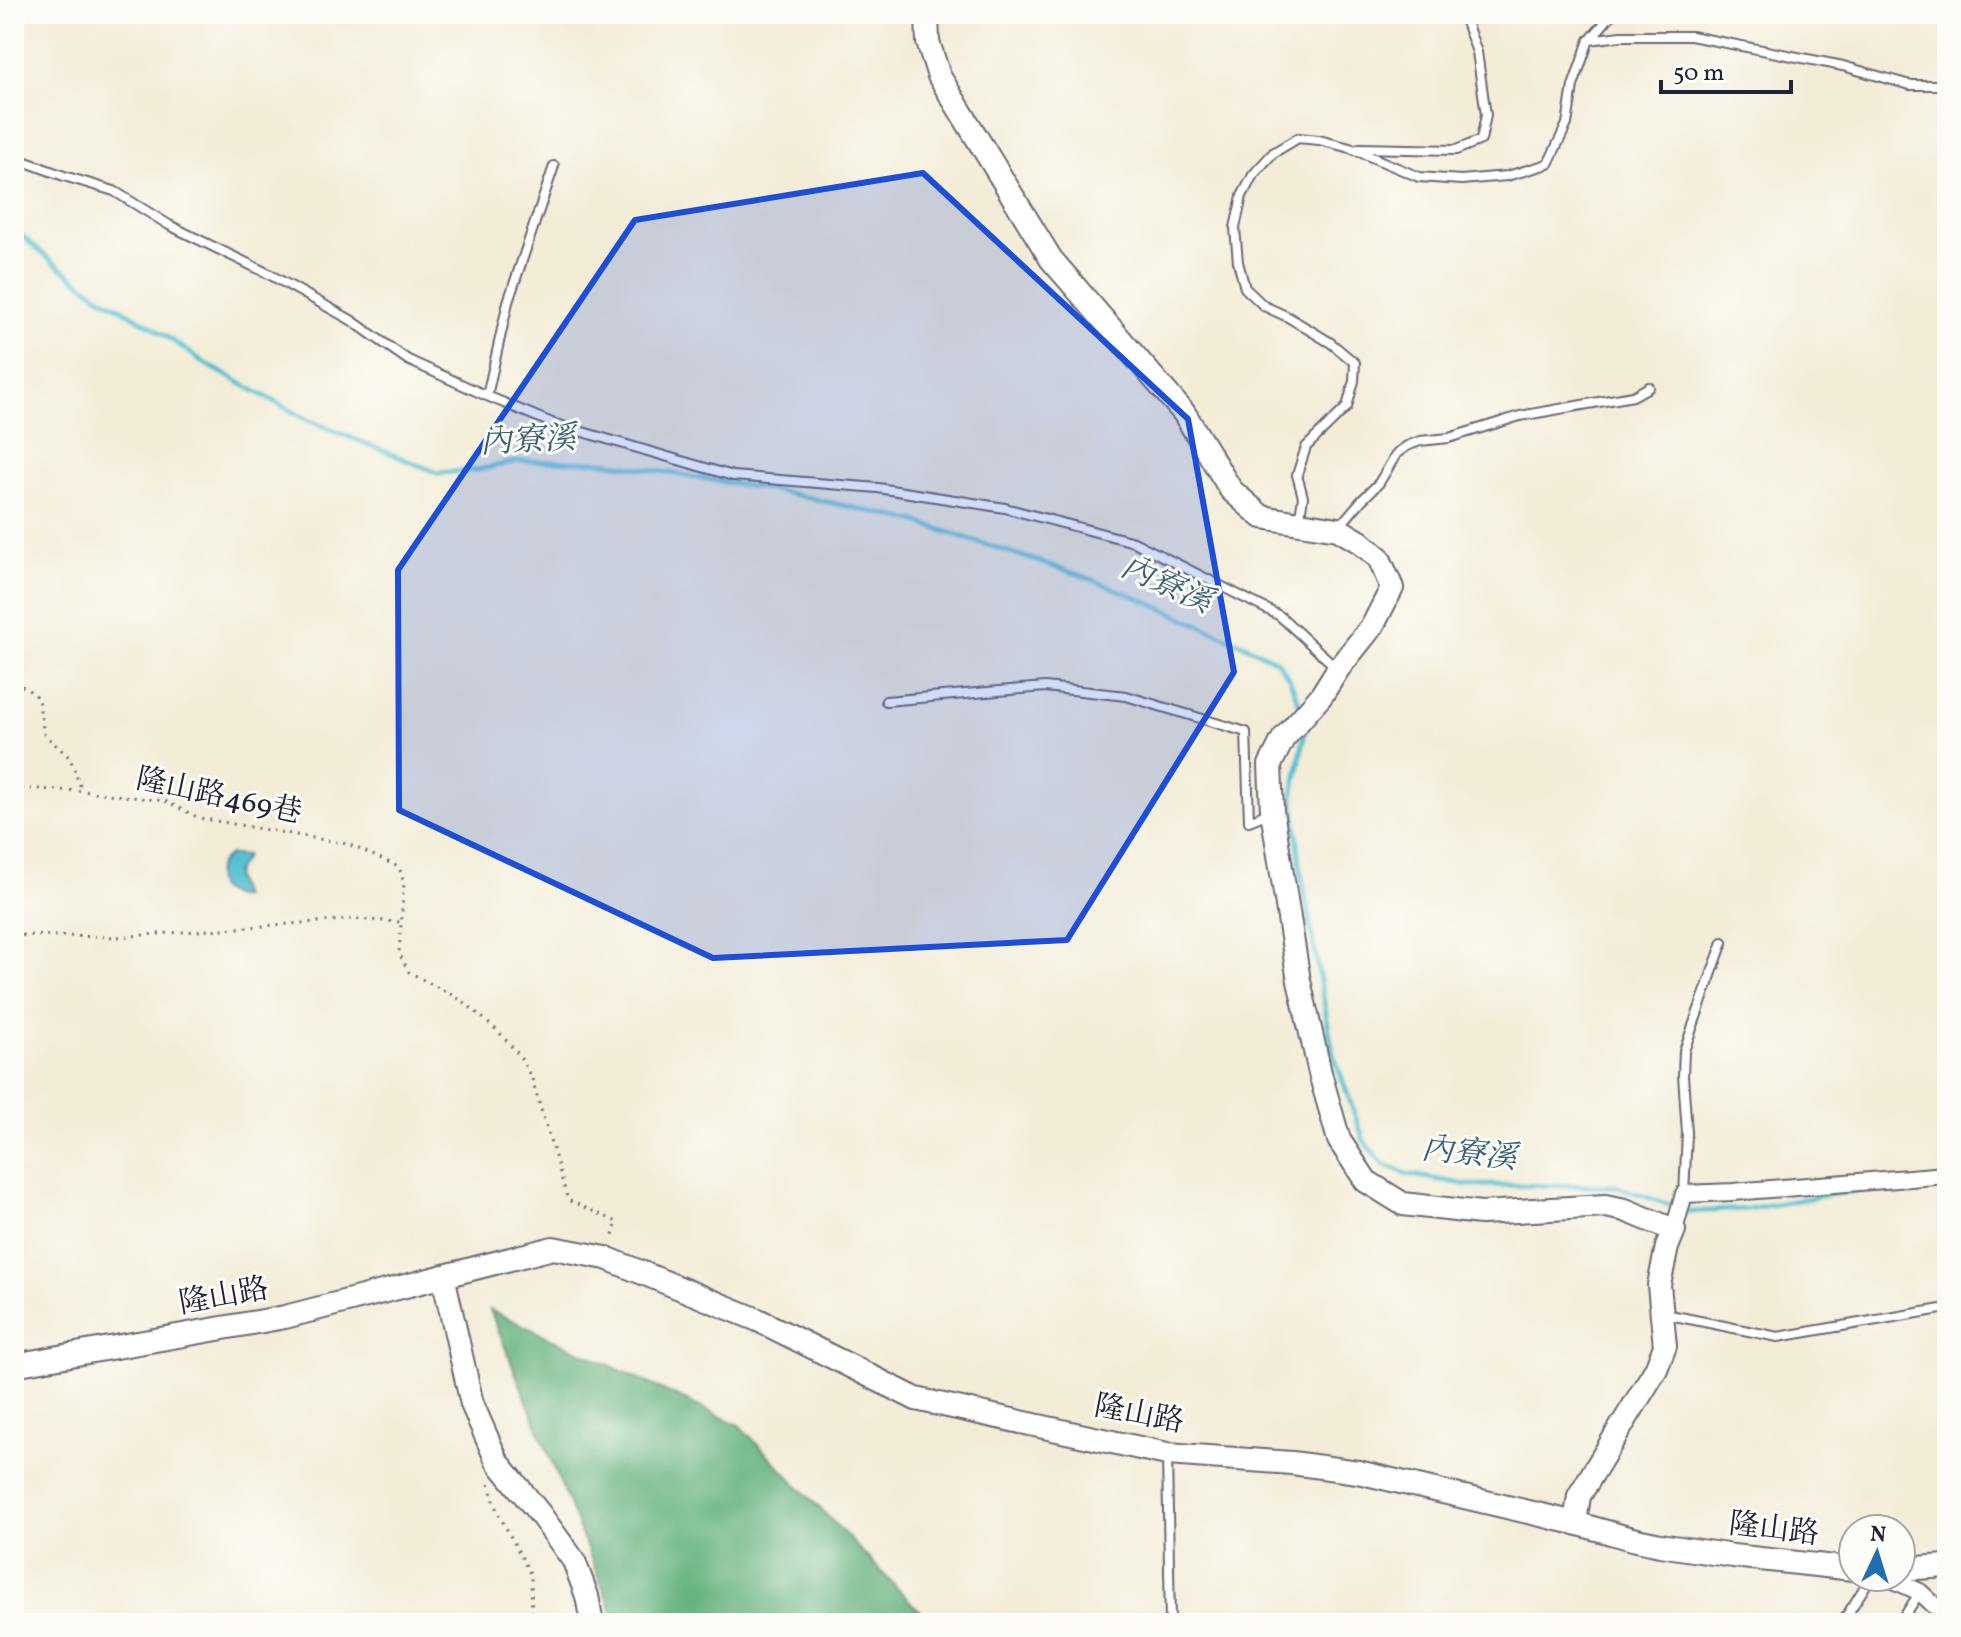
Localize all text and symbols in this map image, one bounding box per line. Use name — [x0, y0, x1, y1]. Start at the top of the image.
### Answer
scale bar — [1661, 44, 1791, 94]
text: 50 m — [1673, 57, 1725, 91]
water label: 內寮溪 — [479, 417, 580, 466]
water label: 內寮溪 — [1113, 546, 1222, 627]
street label: 隆山路469巷 — [132, 759, 306, 835]
water label: 內寮溪 — [1419, 1128, 1522, 1182]
street label: 隆山路 — [176, 1269, 272, 1325]
street label: 隆山路 — [1091, 1386, 1187, 1444]
street label: 隆山路 — [1727, 1504, 1821, 1556]
north arrow — [1837, 1513, 1917, 1593]
text: N — [1869, 1520, 1887, 1552]

